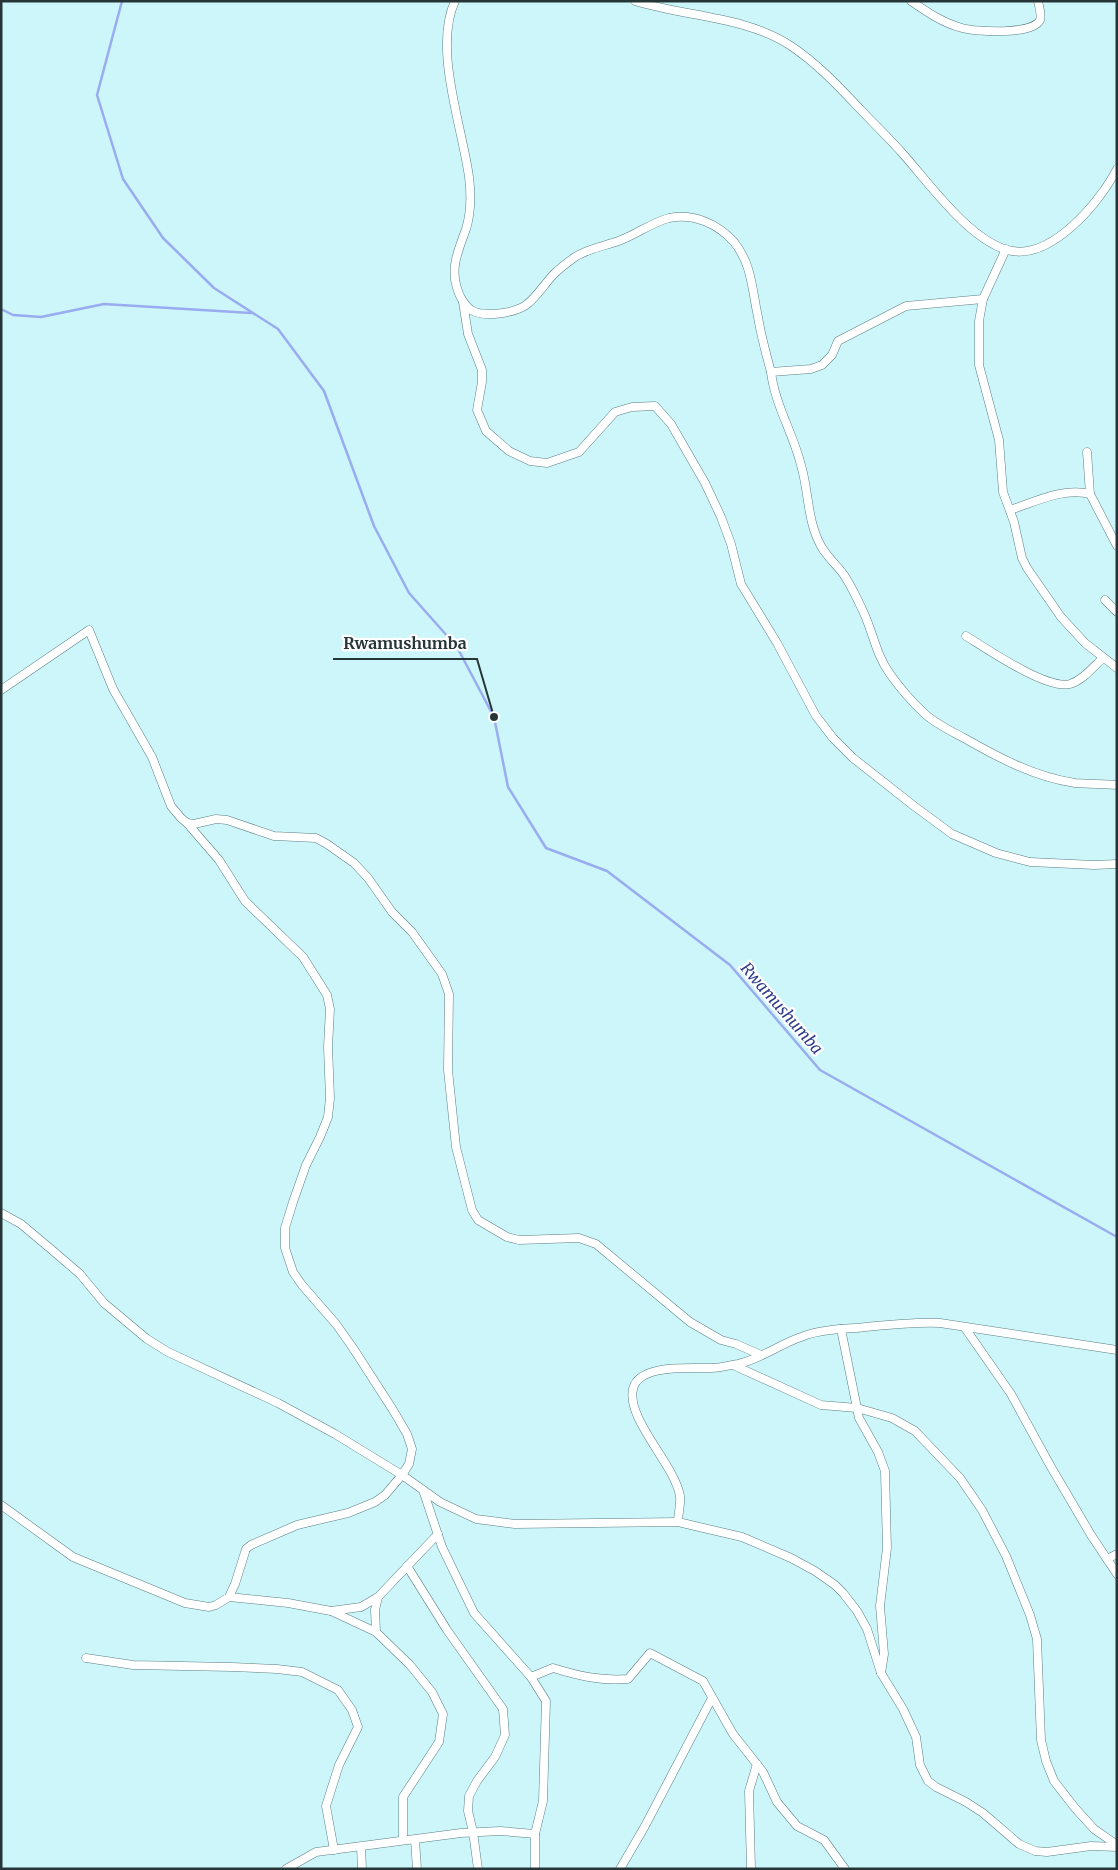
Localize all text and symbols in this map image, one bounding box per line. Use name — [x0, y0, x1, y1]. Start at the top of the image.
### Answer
callout: Rwamushumba — [333, 628, 477, 659]
text: Rwamushumba — [343, 633, 467, 653]
water label: Rwamushumba — [737, 958, 827, 1058]

